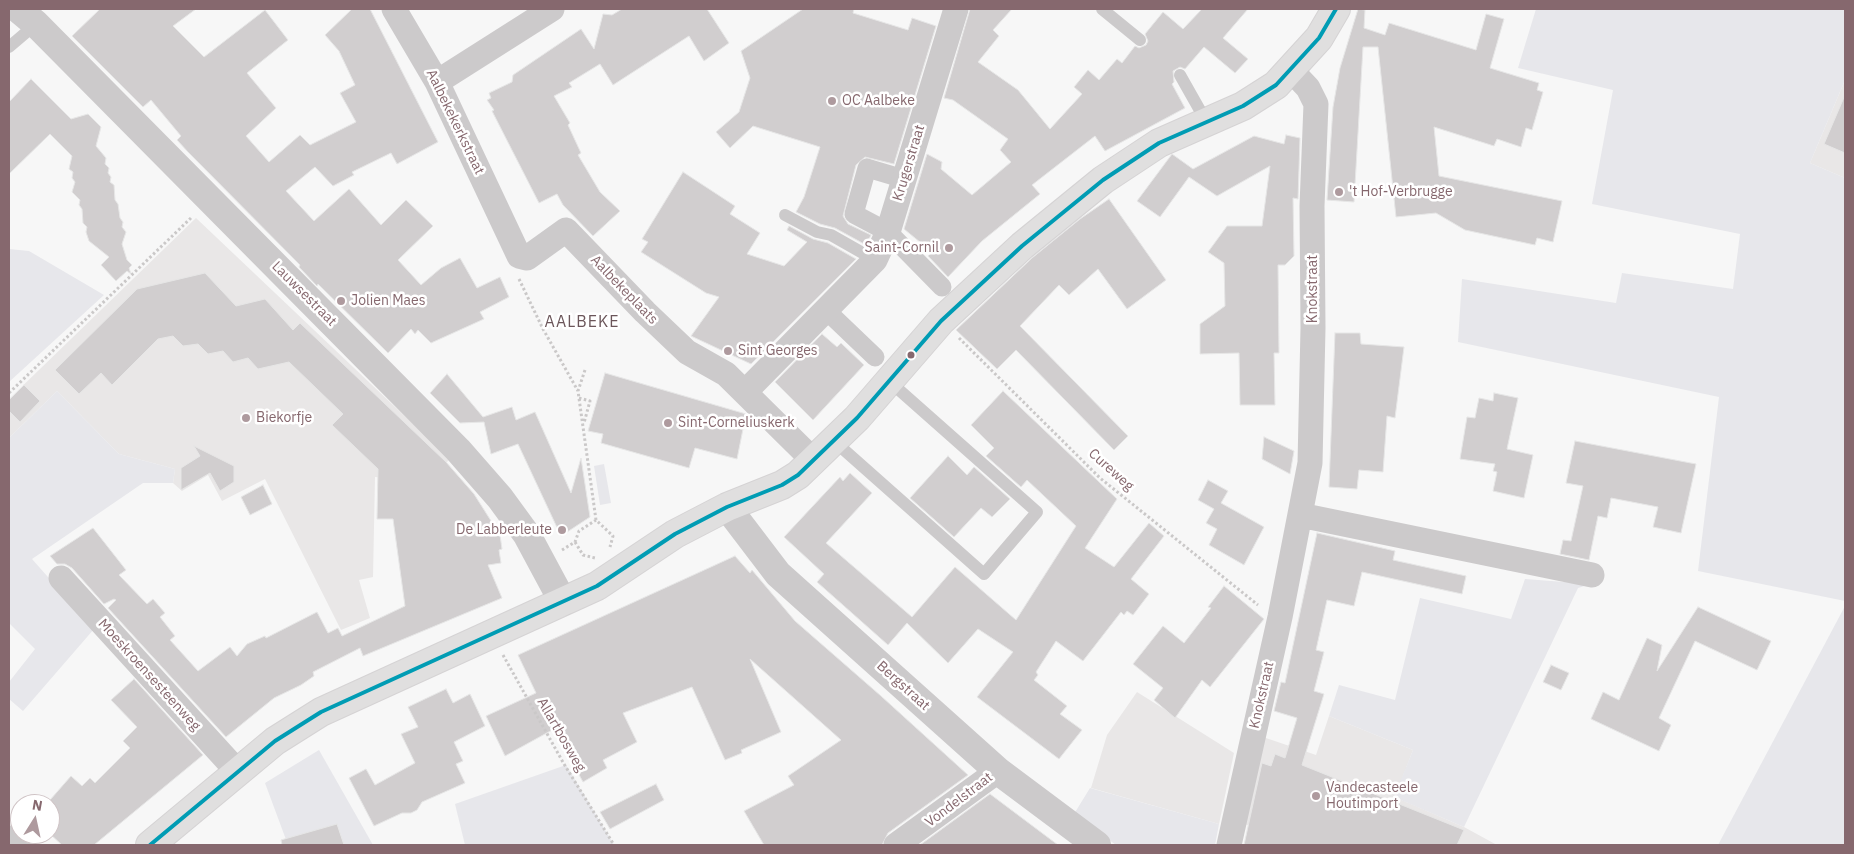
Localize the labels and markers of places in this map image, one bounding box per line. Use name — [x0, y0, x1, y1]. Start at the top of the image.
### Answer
place label: OC Aalbeke — [842, 93, 915, 109]
marker: OC Aalbeke — [826, 95, 838, 107]
place label: 't Hof-Verbrugge — [1349, 184, 1453, 200]
marker: 't Hof-Verbrugge — [1333, 186, 1345, 198]
place label: Saint-Cornil — [865, 240, 939, 256]
marker: Saint-Cornil — [943, 242, 955, 254]
place label: Jolien Maes — [351, 293, 426, 309]
marker: Jolien Maes — [335, 295, 347, 307]
place label: Sint Georges — [738, 343, 818, 359]
marker: Sint Georges — [722, 345, 734, 357]
unlabelled marker — [906, 350, 916, 360]
place label: Biekorfje — [256, 410, 312, 426]
marker: Biekorfje — [240, 412, 252, 424]
place label: Sint-Corneliuskerk — [678, 415, 795, 431]
marker: Sint-Corneliuskerk — [662, 417, 674, 429]
place label: De Labberleute — [456, 522, 552, 538]
marker: De Labberleute — [556, 524, 568, 536]
place label: Vandecasteele Houtimport — [1326, 780, 1418, 812]
marker: Vandecasteele Houtimport — [1310, 790, 1322, 802]

